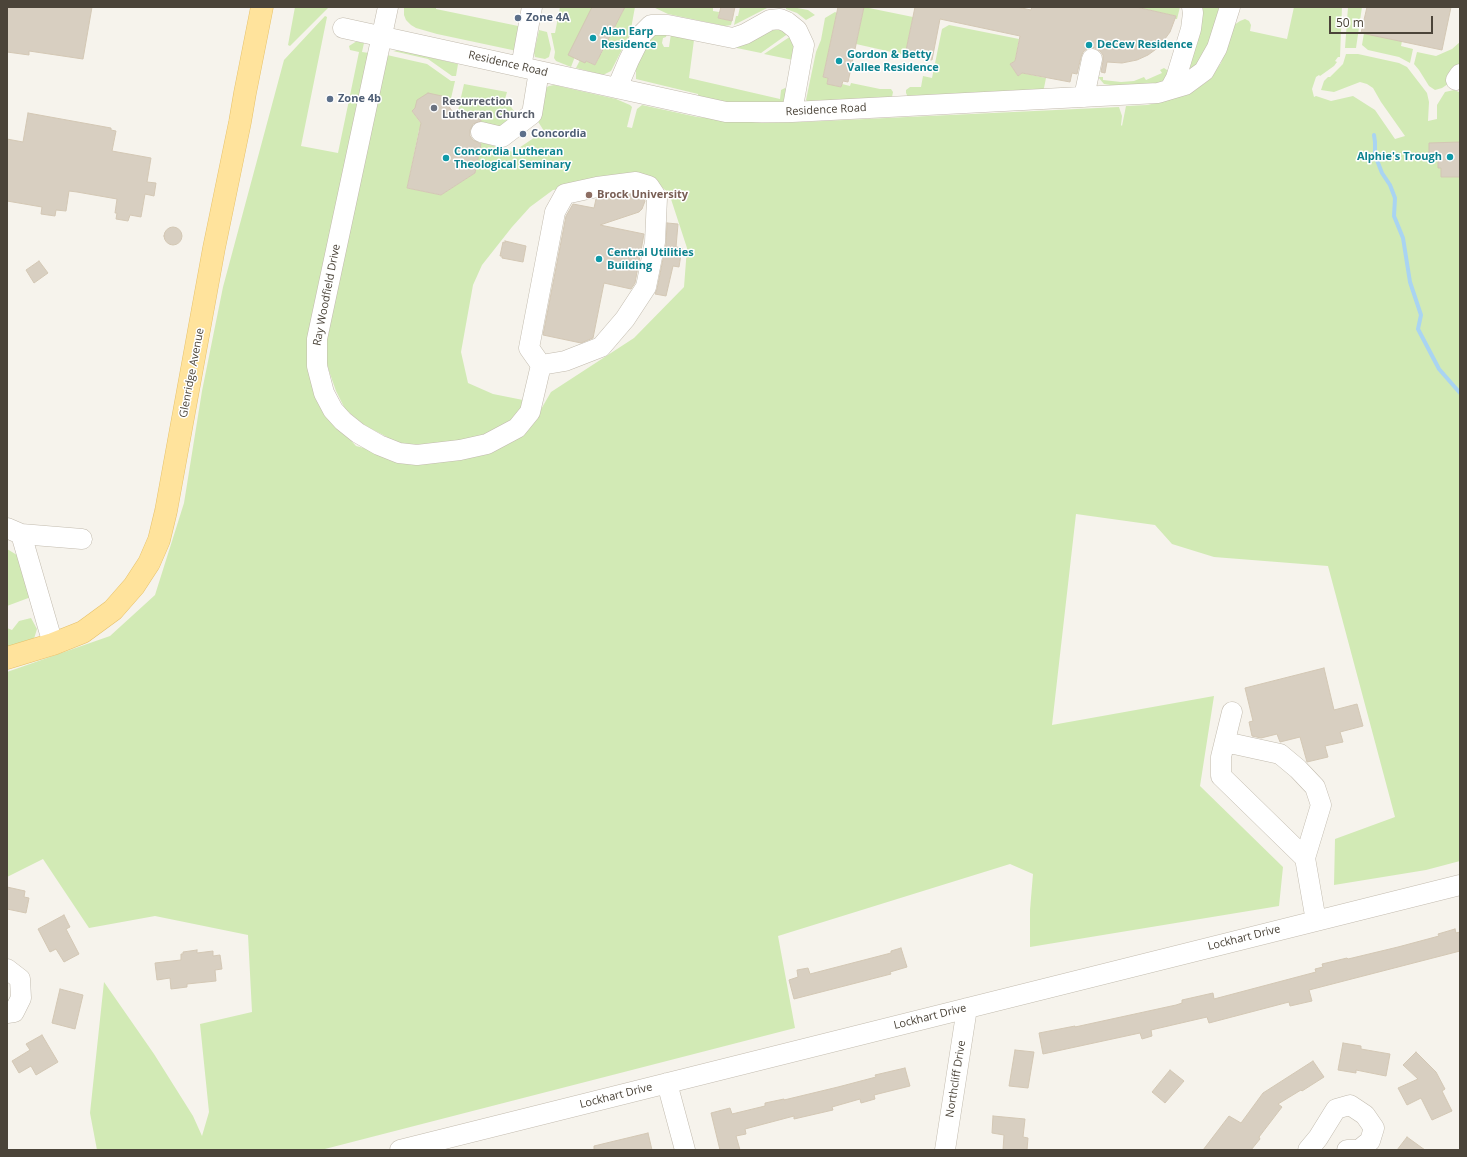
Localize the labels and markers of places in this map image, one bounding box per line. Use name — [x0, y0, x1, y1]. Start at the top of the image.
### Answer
place label: Zone 4A — [526, 11, 570, 25]
marker: Zone 4A — [513, 13, 523, 23]
place label: Alan Earp Residence — [601, 25, 656, 51]
marker: Alan Earp Residence — [588, 33, 598, 43]
place label: DeCew Residence — [1097, 38, 1193, 52]
marker: DeCew Residence — [1084, 40, 1094, 50]
place label: Gordon & Betty Vallee Residence — [847, 48, 939, 74]
marker: Gordon & Betty Vallee Residence — [834, 56, 844, 66]
place label: Zone 4b — [338, 92, 381, 106]
marker: Zone 4b — [325, 94, 335, 104]
place label: Resurrection Lutheran Church — [442, 95, 535, 121]
marker: Resurrection Lutheran Church — [429, 103, 439, 113]
place label: Concordia — [531, 127, 586, 141]
marker: Concordia — [518, 129, 528, 139]
place label: Concordia Lutheran Theological Seminary — [454, 145, 571, 171]
place label: Alphie's Trough — [1357, 150, 1442, 164]
marker: Alphie's Trough — [1445, 152, 1455, 162]
marker: Concordia Lutheran Theological Seminary — [441, 153, 451, 163]
place label: Brock University — [597, 188, 688, 202]
marker: Brock University — [584, 190, 594, 200]
place label: Central Utilities Building — [607, 246, 694, 272]
marker: Central Utilities Building — [594, 254, 604, 264]

